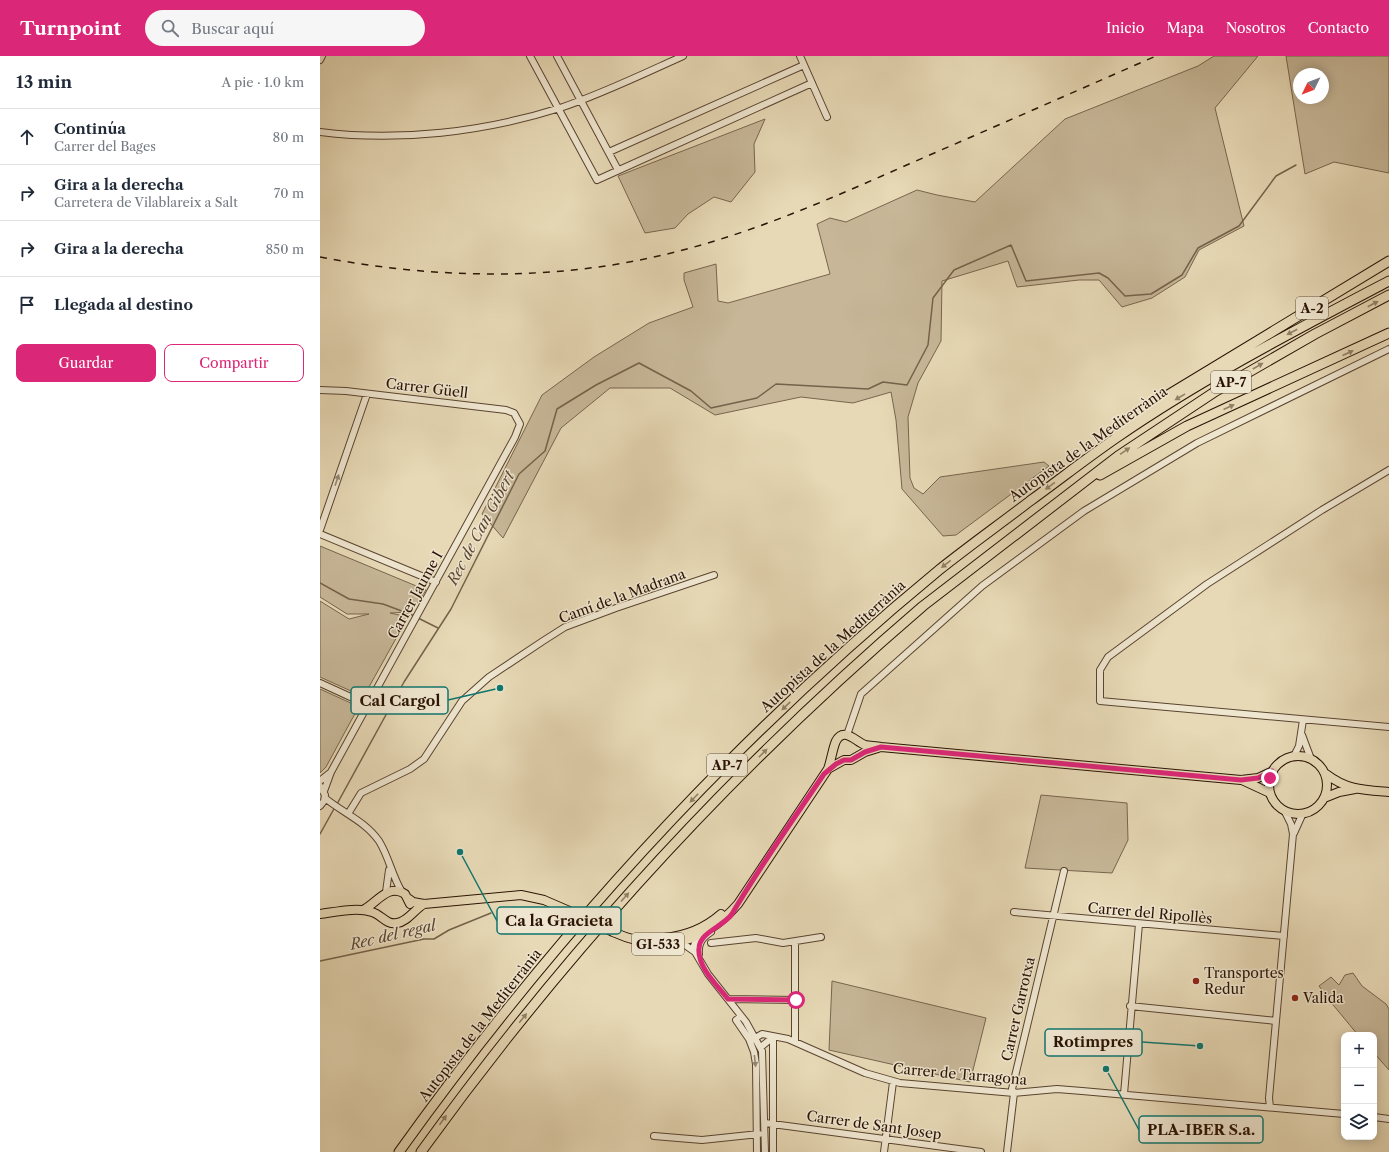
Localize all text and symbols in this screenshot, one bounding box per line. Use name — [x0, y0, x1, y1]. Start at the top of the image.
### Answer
search box — [145, 10, 425, 46]
text: Turnpoint — [20, 17, 121, 40]
icon: search — [159, 17, 181, 39]
text: Buscar aquí — [191, 19, 274, 38]
text: Inicio — [1106, 19, 1144, 37]
text: Mapa — [1166, 19, 1204, 37]
text: Nosotros — [1226, 19, 1286, 37]
text: Contacto — [1308, 19, 1369, 37]
north arrow — [1293, 68, 1329, 104]
text: 13 min — [16, 72, 72, 92]
text: A pie · 1.0 km — [222, 74, 304, 90]
text: Continúa — [54, 119, 126, 138]
icon: ahead — [16, 126, 38, 148]
text: 80 m — [272, 129, 304, 145]
text: Carrer del Bages — [54, 138, 156, 154]
text: Gira a la derecha — [54, 175, 184, 194]
icon: right — [16, 182, 38, 204]
text: 70 m — [274, 185, 304, 201]
text: Carretera de Vilablareix a Salt — [54, 194, 238, 210]
icon: right — [16, 238, 38, 260]
text: Gira a la derecha — [54, 239, 184, 258]
text: 850 m — [265, 241, 304, 257]
icon: arrive — [16, 294, 38, 316]
text: Llegada al destino — [54, 295, 193, 314]
road number: A-2 — [1296, 297, 1328, 319]
one-way arrow — [1367, 301, 1378, 307]
one-way arrow — [1287, 329, 1298, 335]
button: Guardar — [16, 344, 156, 382]
button: Compartir — [164, 344, 304, 382]
one-way arrow — [1342, 350, 1353, 356]
one-way arrow — [1252, 363, 1264, 370]
road number: AP-7 — [1211, 371, 1251, 393]
street label: Carrer Güell — [385, 374, 469, 402]
street label: Autopista de la Mediterrània — [1005, 382, 1171, 506]
one-way arrow — [1174, 393, 1186, 400]
one-way arrow — [1224, 403, 1236, 409]
one-way arrow — [1120, 447, 1130, 455]
water label: Rec de Can Gibert — [442, 467, 519, 589]
one-way arrow — [335, 473, 341, 485]
one-way arrow — [1045, 482, 1056, 491]
street label: Carrer Jaume I — [383, 548, 447, 642]
one-way arrow — [941, 560, 952, 569]
street label: Camí de la Madrana — [556, 564, 688, 627]
street label: Autopista de la Mediterrània — [756, 576, 910, 717]
callout: Cal Cargol — [351, 687, 448, 714]
text: Cal Cargol — [359, 691, 441, 710]
one-way arrow — [781, 701, 791, 711]
one-way arrow — [759, 748, 768, 758]
road number: AP-7 — [707, 754, 747, 776]
route end — [1261, 769, 1279, 787]
one-way arrow — [690, 793, 699, 803]
one-way arrow — [621, 892, 630, 902]
street label: Carrer del Ripollès — [1087, 899, 1213, 927]
callout: Ca la Gracieta — [497, 907, 621, 934]
text: Ca la Gracieta — [505, 911, 613, 930]
water label: Rec del regal — [347, 915, 440, 954]
road number: GI-533 — [632, 933, 684, 955]
street label: Autopista de la Mediterrània — [414, 944, 546, 1106]
street label: Carrer Garrotxa — [997, 955, 1039, 1063]
place label: Transportes Redur — [1204, 964, 1284, 998]
marker: Transportes Redur — [1191, 976, 1201, 986]
place label: Valida — [1302, 989, 1344, 1007]
route start — [787, 991, 805, 1009]
marker: Valida — [1290, 993, 1300, 1003]
one-way arrow — [519, 1012, 528, 1023]
callout: Rotimpres — [1045, 1029, 1142, 1056]
text: Rotimpres — [1053, 1032, 1133, 1051]
map controls — [1341, 1032, 1377, 1140]
button: + — [1341, 1032, 1377, 1068]
one-way arrow — [752, 1055, 758, 1067]
street label: Carrer de Tarragona — [892, 1059, 1028, 1089]
button: − — [1341, 1068, 1377, 1104]
button: layers — [1341, 1104, 1377, 1140]
street label: Carrer de Sant Josep — [805, 1107, 943, 1143]
one-way arrow — [439, 1115, 448, 1126]
callout: PLA-IBER S.a. — [1139, 1116, 1263, 1143]
text: PLA-IBER S.a. — [1147, 1120, 1255, 1139]

